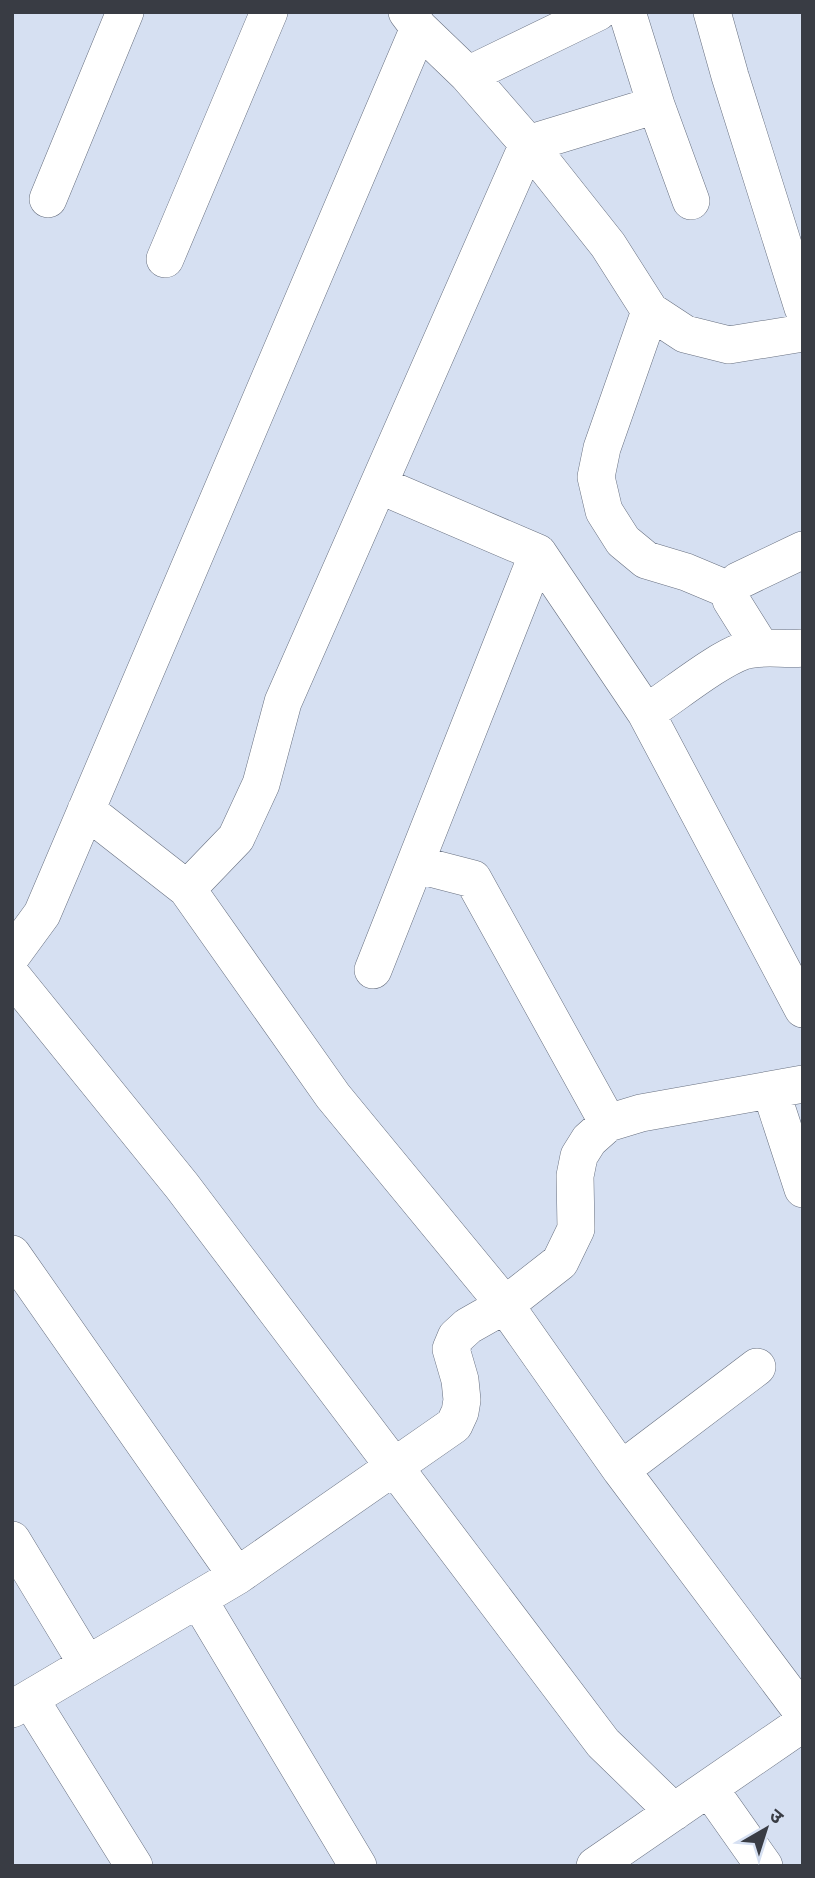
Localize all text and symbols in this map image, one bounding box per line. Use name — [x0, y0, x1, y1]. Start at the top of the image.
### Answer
north arrow — [731, 1794, 801, 1864]
text: उ — [765, 1805, 788, 1828]

